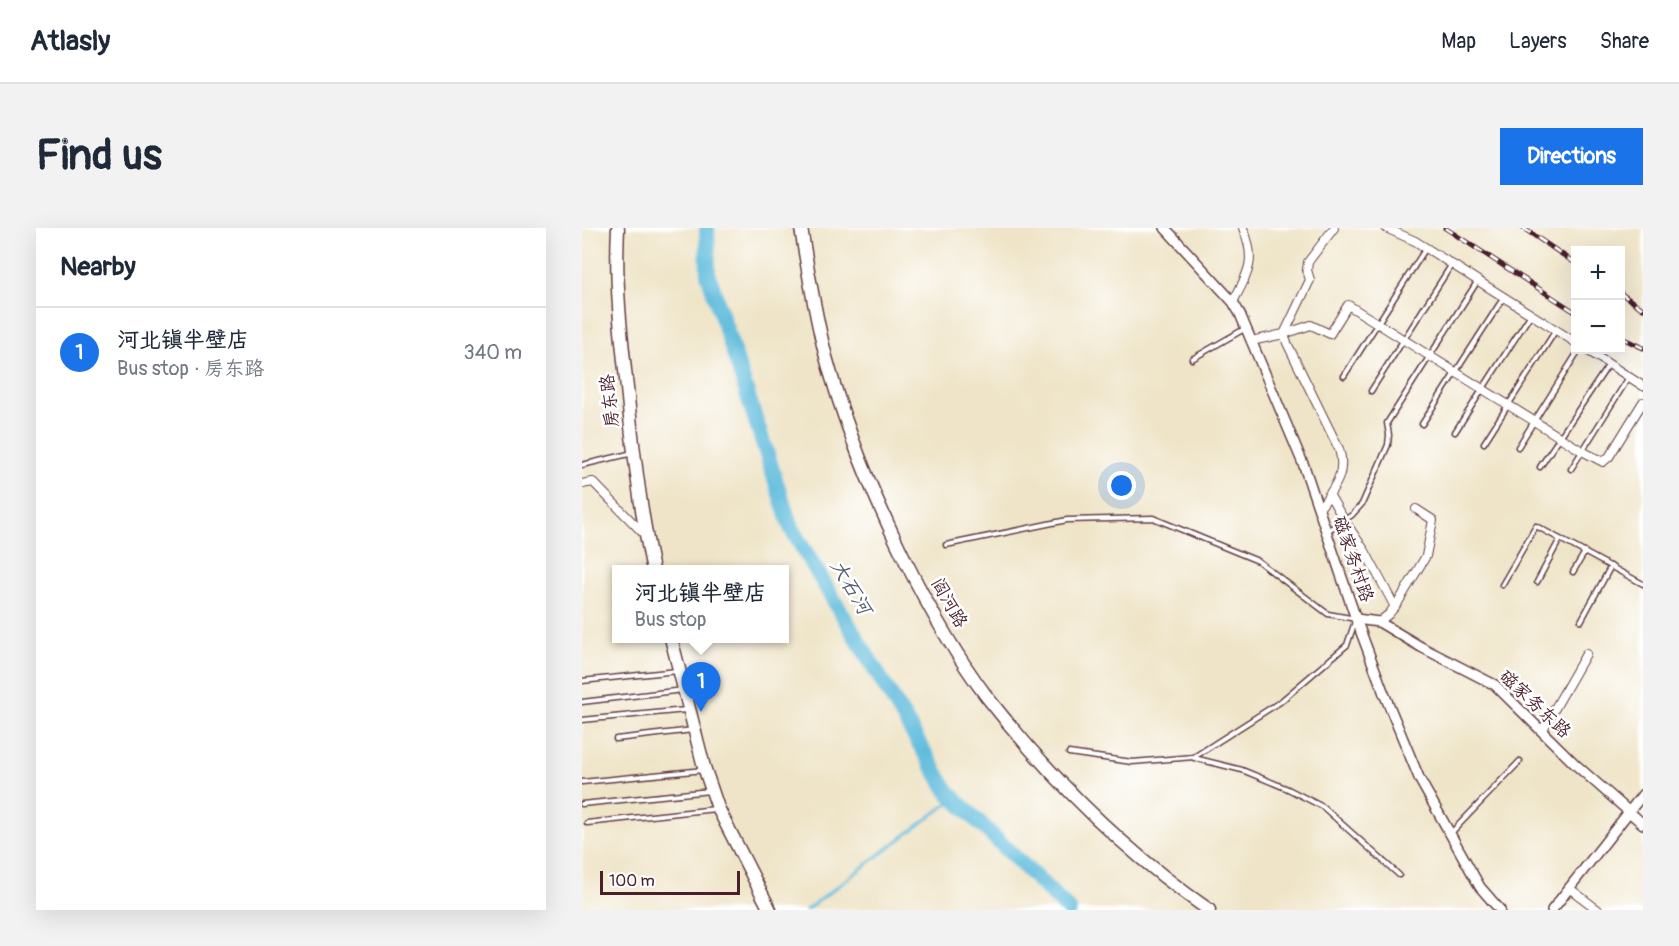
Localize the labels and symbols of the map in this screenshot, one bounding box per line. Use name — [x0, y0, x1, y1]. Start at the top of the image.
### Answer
street label: 房东路 — [596, 373, 624, 429]
your location — [1107, 471, 1136, 500]
street label: 磁家务村路 — [1327, 513, 1379, 605]
water label: 大石河 — [825, 555, 879, 622]
street label: 阎河路 — [926, 574, 972, 632]
pin: 1 — [682, 662, 720, 712]
street label: 磁家务东路 — [1494, 665, 1576, 743]
scale bar — [600, 868, 740, 896]

